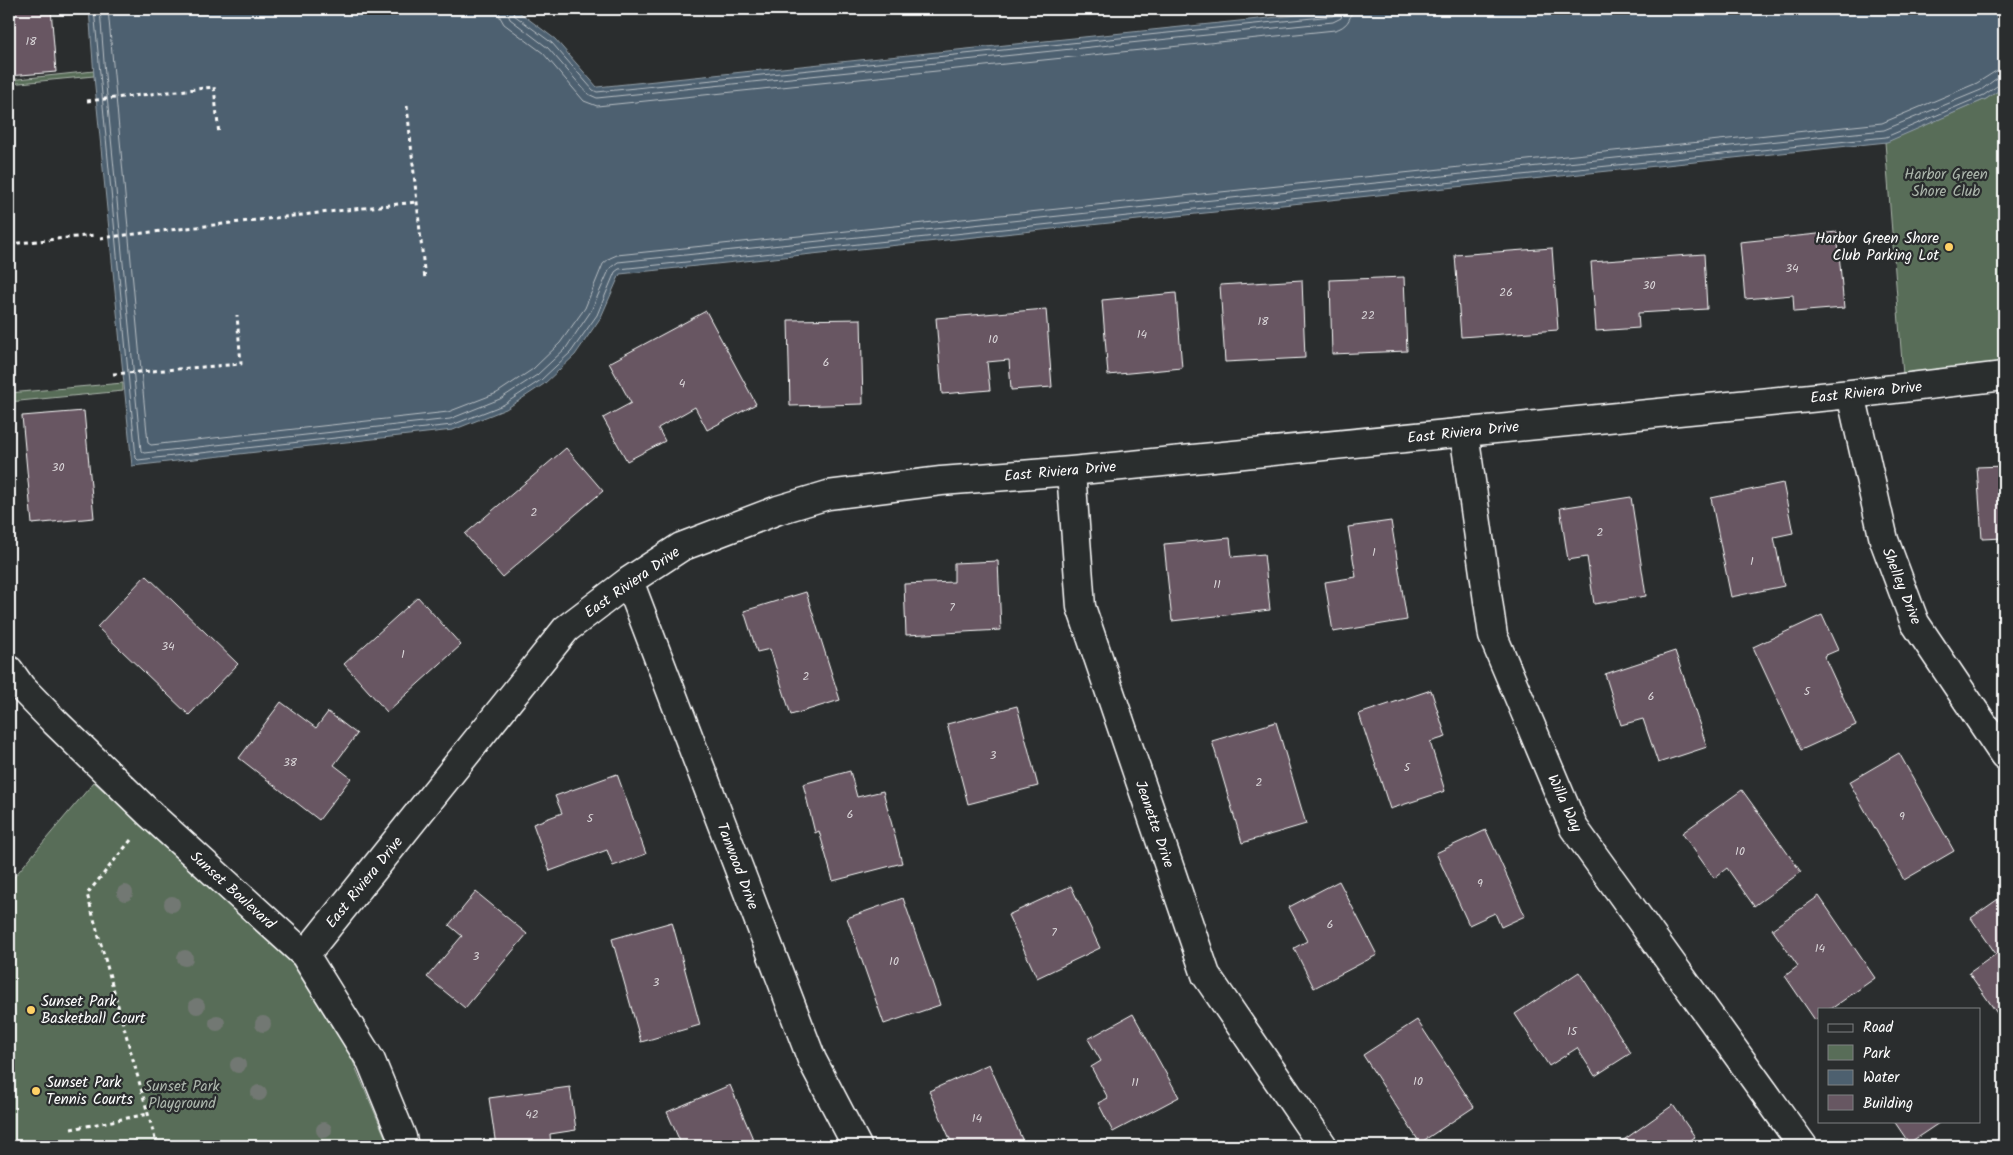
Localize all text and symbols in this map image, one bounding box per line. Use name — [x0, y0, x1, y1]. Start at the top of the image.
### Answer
house number: 18 — [26, 32, 37, 51]
park label: Harbor Green Shore Club — [1904, 163, 1988, 204]
place label: Harbor Green Shore Club Parking Lot — [1815, 227, 1939, 268]
marker: Harbor Green Shore Club Parking Lot — [1943, 241, 1955, 253]
house number: 34 — [1785, 259, 1799, 278]
house number: 30 — [1643, 276, 1655, 295]
house number: 26 — [1499, 283, 1513, 302]
house number: 22 — [1361, 306, 1375, 325]
house number: 18 — [1258, 312, 1269, 331]
house number: 14 — [1137, 325, 1148, 344]
house number: 10 — [988, 330, 998, 349]
house number: 6 — [823, 353, 829, 372]
house number: 4 — [679, 374, 686, 393]
street label: East Riviera Drive — [1809, 375, 1923, 411]
street label: East Riviera Drive — [1406, 415, 1520, 451]
street label: East Riviera Drive — [1003, 455, 1117, 489]
house number: 30 — [52, 458, 64, 477]
house number: 2 — [531, 503, 538, 522]
house number: 2 — [1597, 523, 1604, 542]
street label: East Riviera Drive — [580, 541, 686, 625]
house number: 1 — [1372, 543, 1376, 562]
street label: Shelley Drive — [1875, 544, 1927, 629]
house number: 1 — [1750, 552, 1754, 571]
house number: 11 — [1213, 575, 1221, 594]
house number: 7 — [949, 598, 955, 617]
house number: 34 — [161, 637, 175, 656]
house number: 1 — [401, 645, 405, 664]
house number: 2 — [803, 667, 810, 686]
house number: 5 — [1804, 682, 1812, 701]
house number: 6 — [1648, 687, 1654, 706]
house number: 3 — [990, 746, 997, 765]
house number: 38 — [283, 753, 298, 772]
house number: 5 — [1404, 758, 1412, 777]
street label: Willa Way — [1540, 770, 1588, 837]
house number: 2 — [1256, 773, 1263, 792]
street label: Jeanette Drive — [1128, 777, 1180, 872]
house number: 6 — [847, 805, 853, 824]
house number: 9 — [1899, 807, 1905, 826]
house number: 5 — [587, 809, 595, 828]
street label: Tanwood Drive — [709, 819, 765, 914]
street label: East Riviera Drive — [320, 831, 410, 934]
house number: 10 — [1735, 842, 1745, 861]
street label: Sunset Boulevard — [184, 846, 281, 936]
house number: 9 — [1477, 874, 1483, 893]
house number: 6 — [1327, 915, 1333, 934]
house number: 7 — [1051, 923, 1057, 942]
house number: 14 — [1815, 939, 1826, 958]
house number: 3 — [473, 947, 480, 966]
house number: 10 — [889, 952, 899, 971]
house number: 3 — [653, 973, 660, 992]
place label: Sunset Park Basketball Court — [41, 990, 146, 1031]
marker: Sunset Park Basketball Court — [25, 1004, 37, 1016]
legend — [1818, 1008, 1980, 1122]
text: Road — [1863, 1016, 1894, 1040]
house number: 15 — [1567, 1022, 1579, 1041]
text: Park — [1863, 1042, 1891, 1066]
text: Water — [1863, 1066, 1900, 1090]
place label: Sunset Park Tennis Courts — [46, 1071, 134, 1112]
house number: 10 — [1413, 1072, 1423, 1091]
house number: 11 — [1131, 1073, 1139, 1092]
park label: Sunset Park Playground — [144, 1075, 221, 1116]
marker: Sunset Park Tennis Courts — [30, 1085, 42, 1097]
text: Building — [1863, 1092, 1913, 1116]
house number: 42 — [525, 1105, 539, 1124]
house number: 14 — [972, 1109, 983, 1128]

